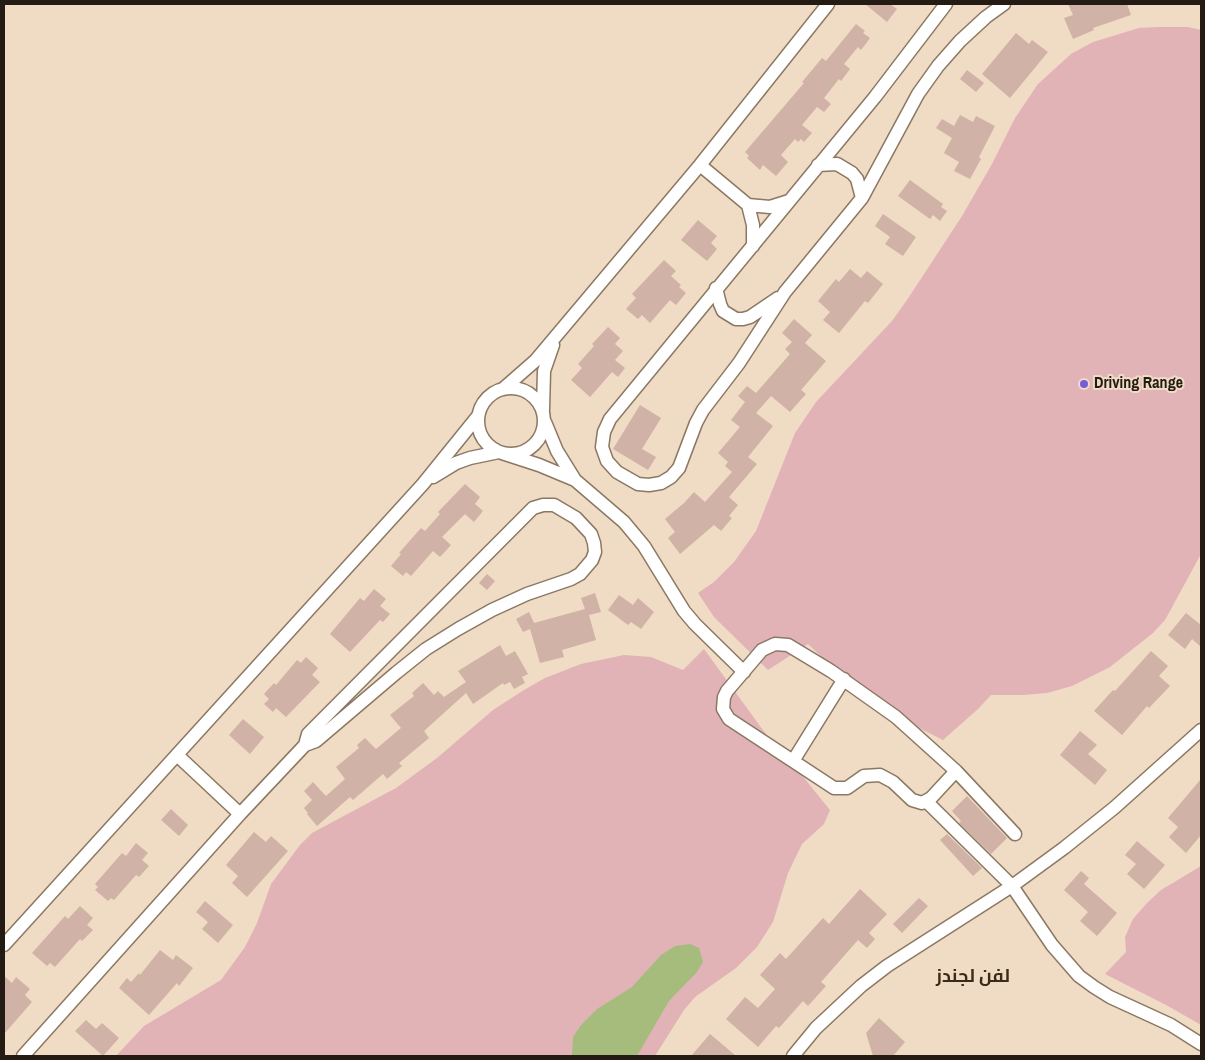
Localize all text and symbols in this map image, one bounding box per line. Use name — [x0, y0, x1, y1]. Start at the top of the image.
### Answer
place label: Driving Range — [1094, 374, 1183, 394]
marker: Driving Range — [1078, 378, 1090, 390]
district label: لفن لجندز — [936, 966, 1010, 988]

